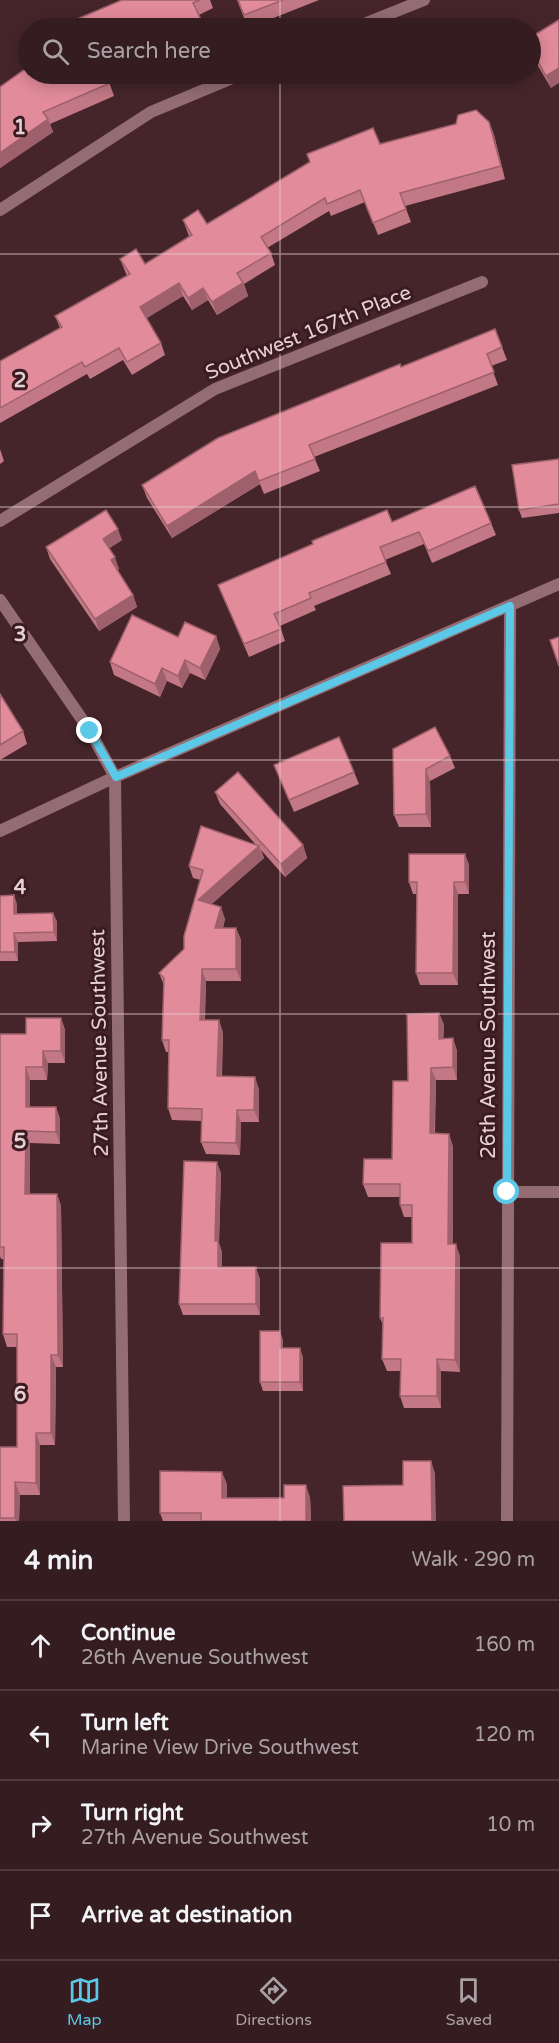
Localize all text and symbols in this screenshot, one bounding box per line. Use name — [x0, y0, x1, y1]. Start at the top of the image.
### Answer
search box — [18, 18, 541, 84]
icon: search — [39, 35, 72, 68]
text: Search here — [87, 38, 211, 64]
text: 1 — [14, 116, 26, 140]
street label: Southwest 167th Place — [202, 281, 415, 385]
text: 2 — [14, 369, 26, 393]
text: 3 — [14, 623, 26, 647]
route end — [76, 717, 102, 743]
text: 4 — [14, 876, 27, 900]
street label: 27th Avenue Southwest — [86, 929, 114, 1157]
street label: 26th Avenue Southwest — [477, 931, 501, 1159]
text: 5 — [14, 1130, 26, 1154]
route start — [493, 1178, 519, 1204]
text: 6 — [14, 1383, 26, 1407]
text: 4 min — [24, 1545, 93, 1576]
text: Walk · 290 m — [412, 1548, 535, 1572]
text: Continue — [81, 1620, 176, 1646]
icon: ahead — [24, 1629, 57, 1662]
text: 160 m — [474, 1633, 535, 1657]
text: 26th Avenue Southwest — [81, 1646, 308, 1670]
text: Turn left — [81, 1710, 169, 1736]
icon: left — [24, 1719, 57, 1752]
text: 120 m — [474, 1723, 535, 1747]
text: Marine View Drive Southwest — [81, 1736, 359, 1760]
text: Turn right — [81, 1800, 183, 1826]
icon: right — [24, 1809, 57, 1842]
text: 10 m — [486, 1813, 535, 1837]
text: 27th Avenue Southwest — [81, 1826, 308, 1850]
icon: arrive — [24, 1899, 57, 1932]
text: Arrive at destination — [81, 1902, 292, 1928]
tab: Map — [67, 1974, 101, 2030]
tab: Directions — [235, 1974, 312, 2030]
tab: Saved — [446, 1974, 492, 2030]

